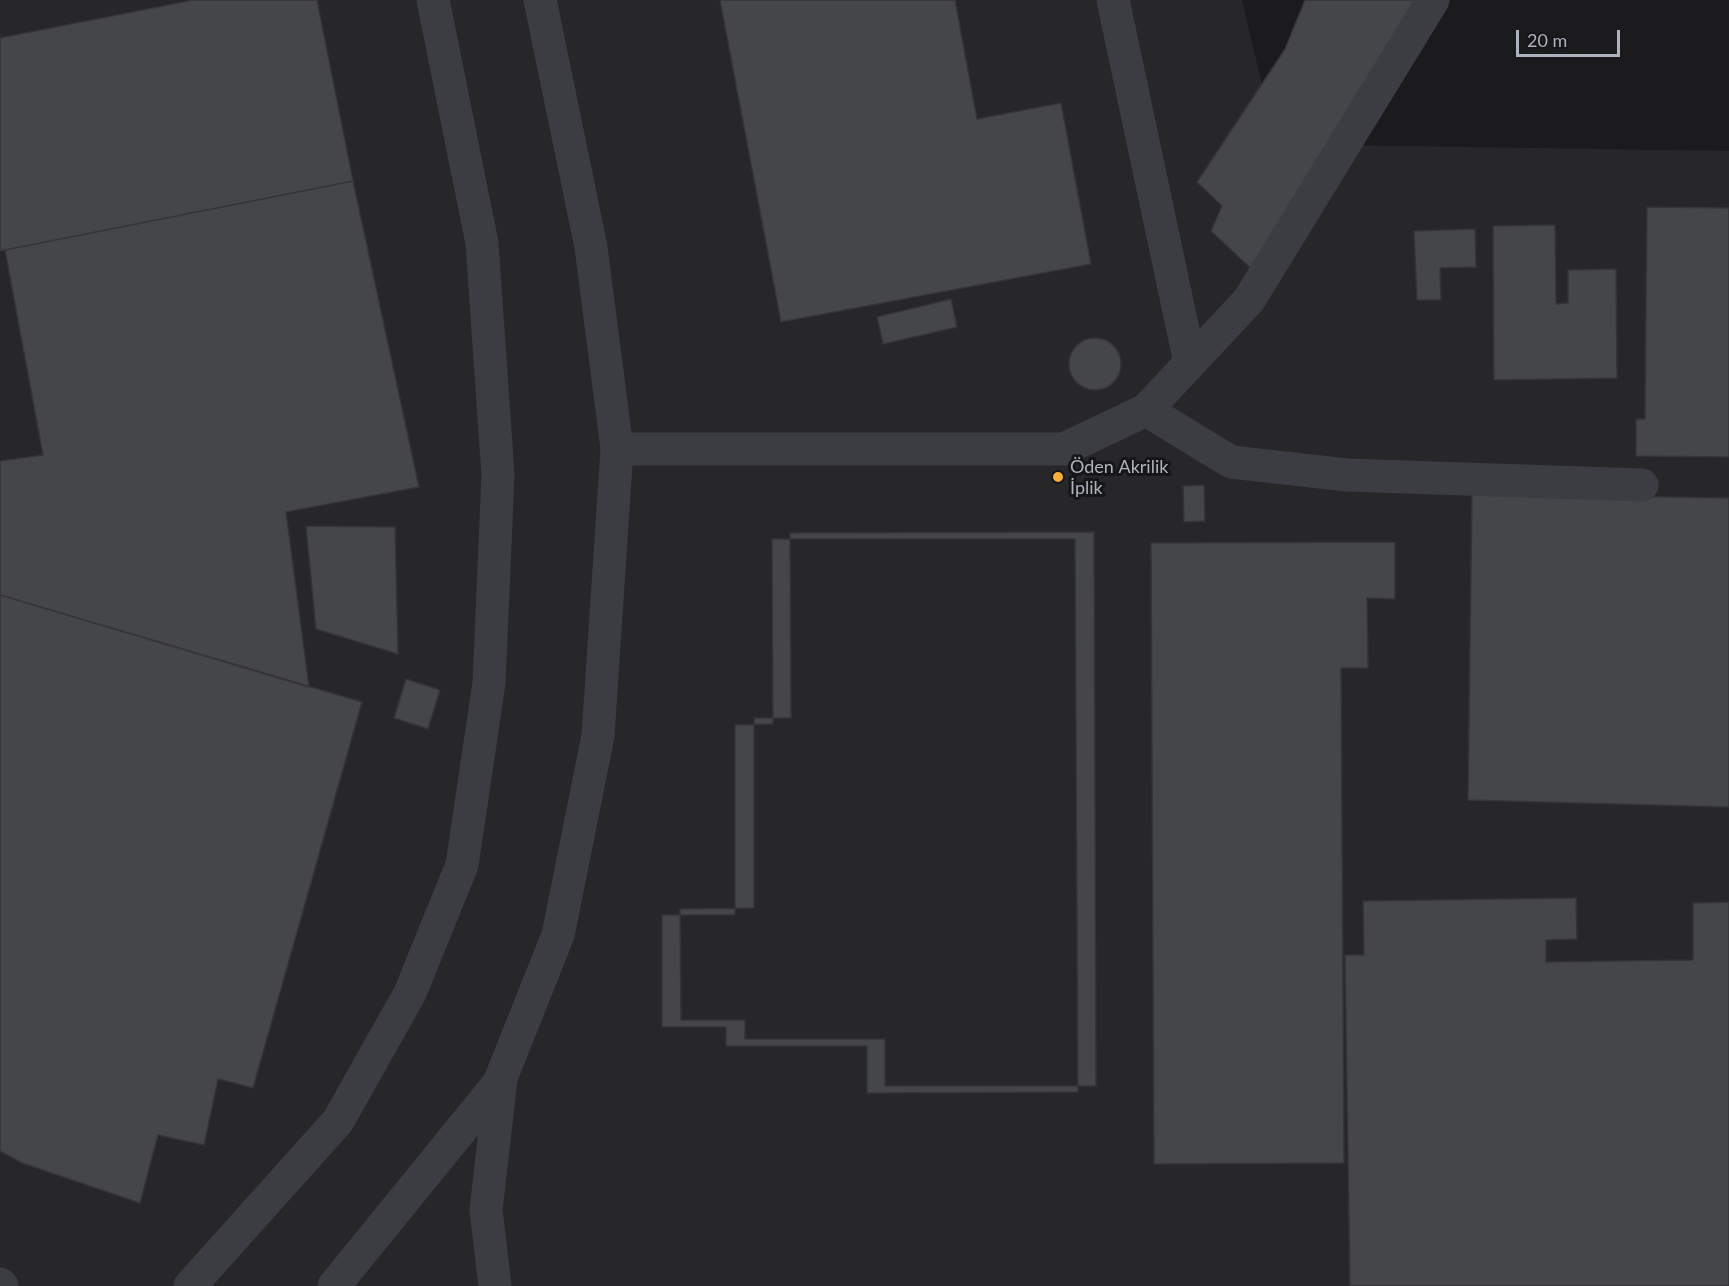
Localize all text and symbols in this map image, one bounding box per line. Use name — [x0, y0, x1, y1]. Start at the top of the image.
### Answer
scale bar — [1519, 18, 1622, 56]
text: 20 m — [1527, 29, 1567, 51]
place label: Öden Akrilik İplik — [1070, 456, 1168, 498]
marker: Öden Akrilik İplik — [1051, 470, 1065, 484]

